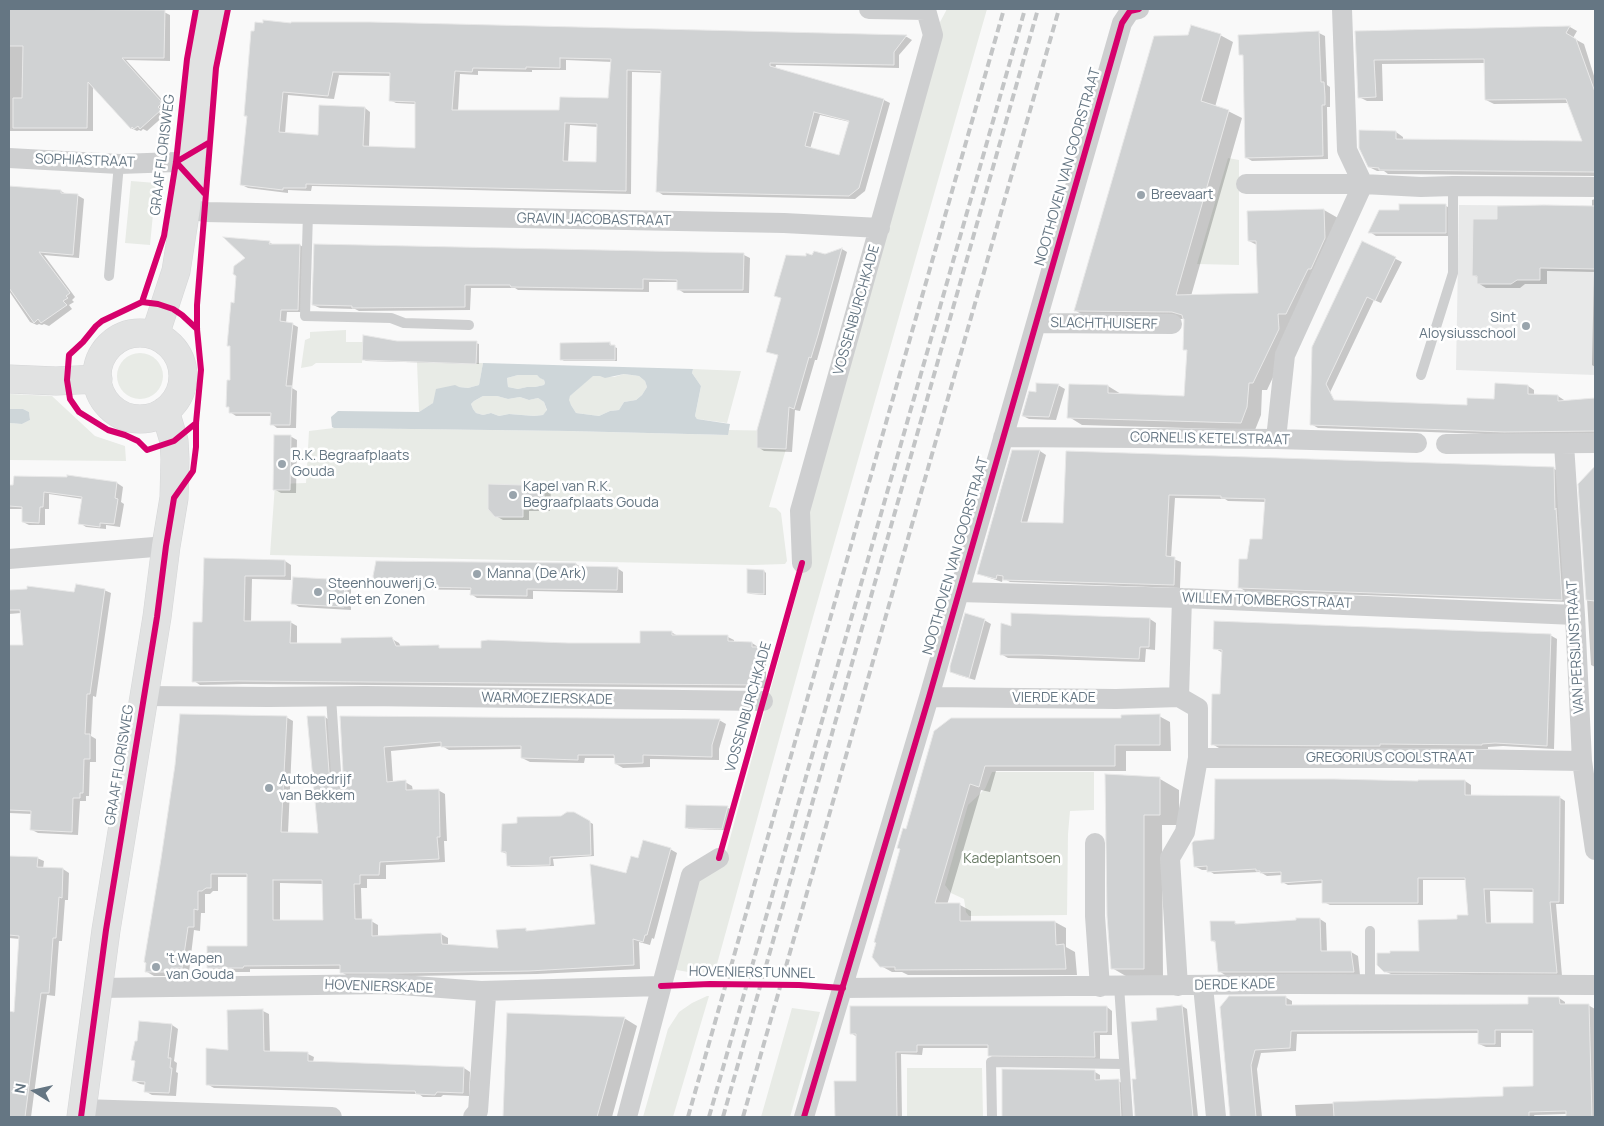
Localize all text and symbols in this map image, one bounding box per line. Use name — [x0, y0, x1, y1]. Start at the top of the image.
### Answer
street label: NOOTHOVEN VAN GOORSTRAAT — [1032, 66, 1104, 268]
street label: GRAAF FLORISWEG — [147, 94, 179, 216]
street label: SOPHIASTRAAT — [35, 151, 135, 171]
place label: Breevaart — [1151, 187, 1213, 203]
marker: Breevaart — [1135, 189, 1147, 201]
street label: GRAVIN JACOBASTRAAT — [517, 210, 671, 230]
street label: VOSSENBURCHKADE — [830, 243, 884, 377]
place label: Sint Aloysiusschool — [1419, 310, 1516, 342]
street label: SLACHTHUISERF — [1050, 315, 1158, 333]
marker: Sint Aloysiusschool — [1520, 320, 1532, 332]
street label: CORNELIS KETELSTRAAT — [1130, 429, 1290, 449]
place label: R.K. Begraafplaats Gouda — [292, 448, 409, 481]
street label: NOOTHOVEN VAN GOORSTRAAT — [920, 455, 992, 657]
marker: R.K. Begraafplaats Gouda — [276, 458, 288, 470]
place label: Kapel van R.K. Begraafplaats Gouda — [523, 479, 659, 512]
marker: Kapel van R.K. Begraafplaats Gouda — [507, 489, 519, 501]
place label: Manna (De Ark) — [487, 566, 587, 582]
marker: Manna (De Ark) — [471, 568, 483, 580]
place label: Steenhouwerij G. Polet en Zonen — [328, 576, 437, 608]
street label: VAN PERSIJNSTRAAT — [1564, 580, 1588, 714]
marker: Steenhouwerij G. Polet en Zonen — [312, 586, 324, 598]
street label: WILLEM TOMBERGSTRAAT — [1182, 590, 1352, 612]
street label: VOSSENBURCHKADE — [722, 640, 776, 774]
street label: WARMOEZIERSKADE — [481, 689, 613, 709]
street label: VIERDE KADE — [1012, 690, 1096, 706]
street label: GRAAF FLORISWEG — [102, 704, 138, 826]
street label: GREGORIUS COOLSTRAAT — [1306, 750, 1474, 766]
place label: Autobedrijf van Bekkem — [279, 772, 355, 804]
marker: Autobedrijf van Bekkem — [263, 782, 275, 794]
park label: Kadeplantsoen — [963, 851, 1061, 867]
place label: 't Wapen van Gouda — [166, 951, 234, 984]
marker: 't Wapen van Gouda — [150, 961, 162, 973]
street label: HOVENIERSTUNNEL — [689, 963, 815, 983]
street label: DERDE KADE — [1194, 976, 1276, 994]
street label: HOVENIERSKADE — [324, 977, 434, 997]
north arrow — [10, 1066, 60, 1116]
text: N — [10, 1082, 30, 1095]

